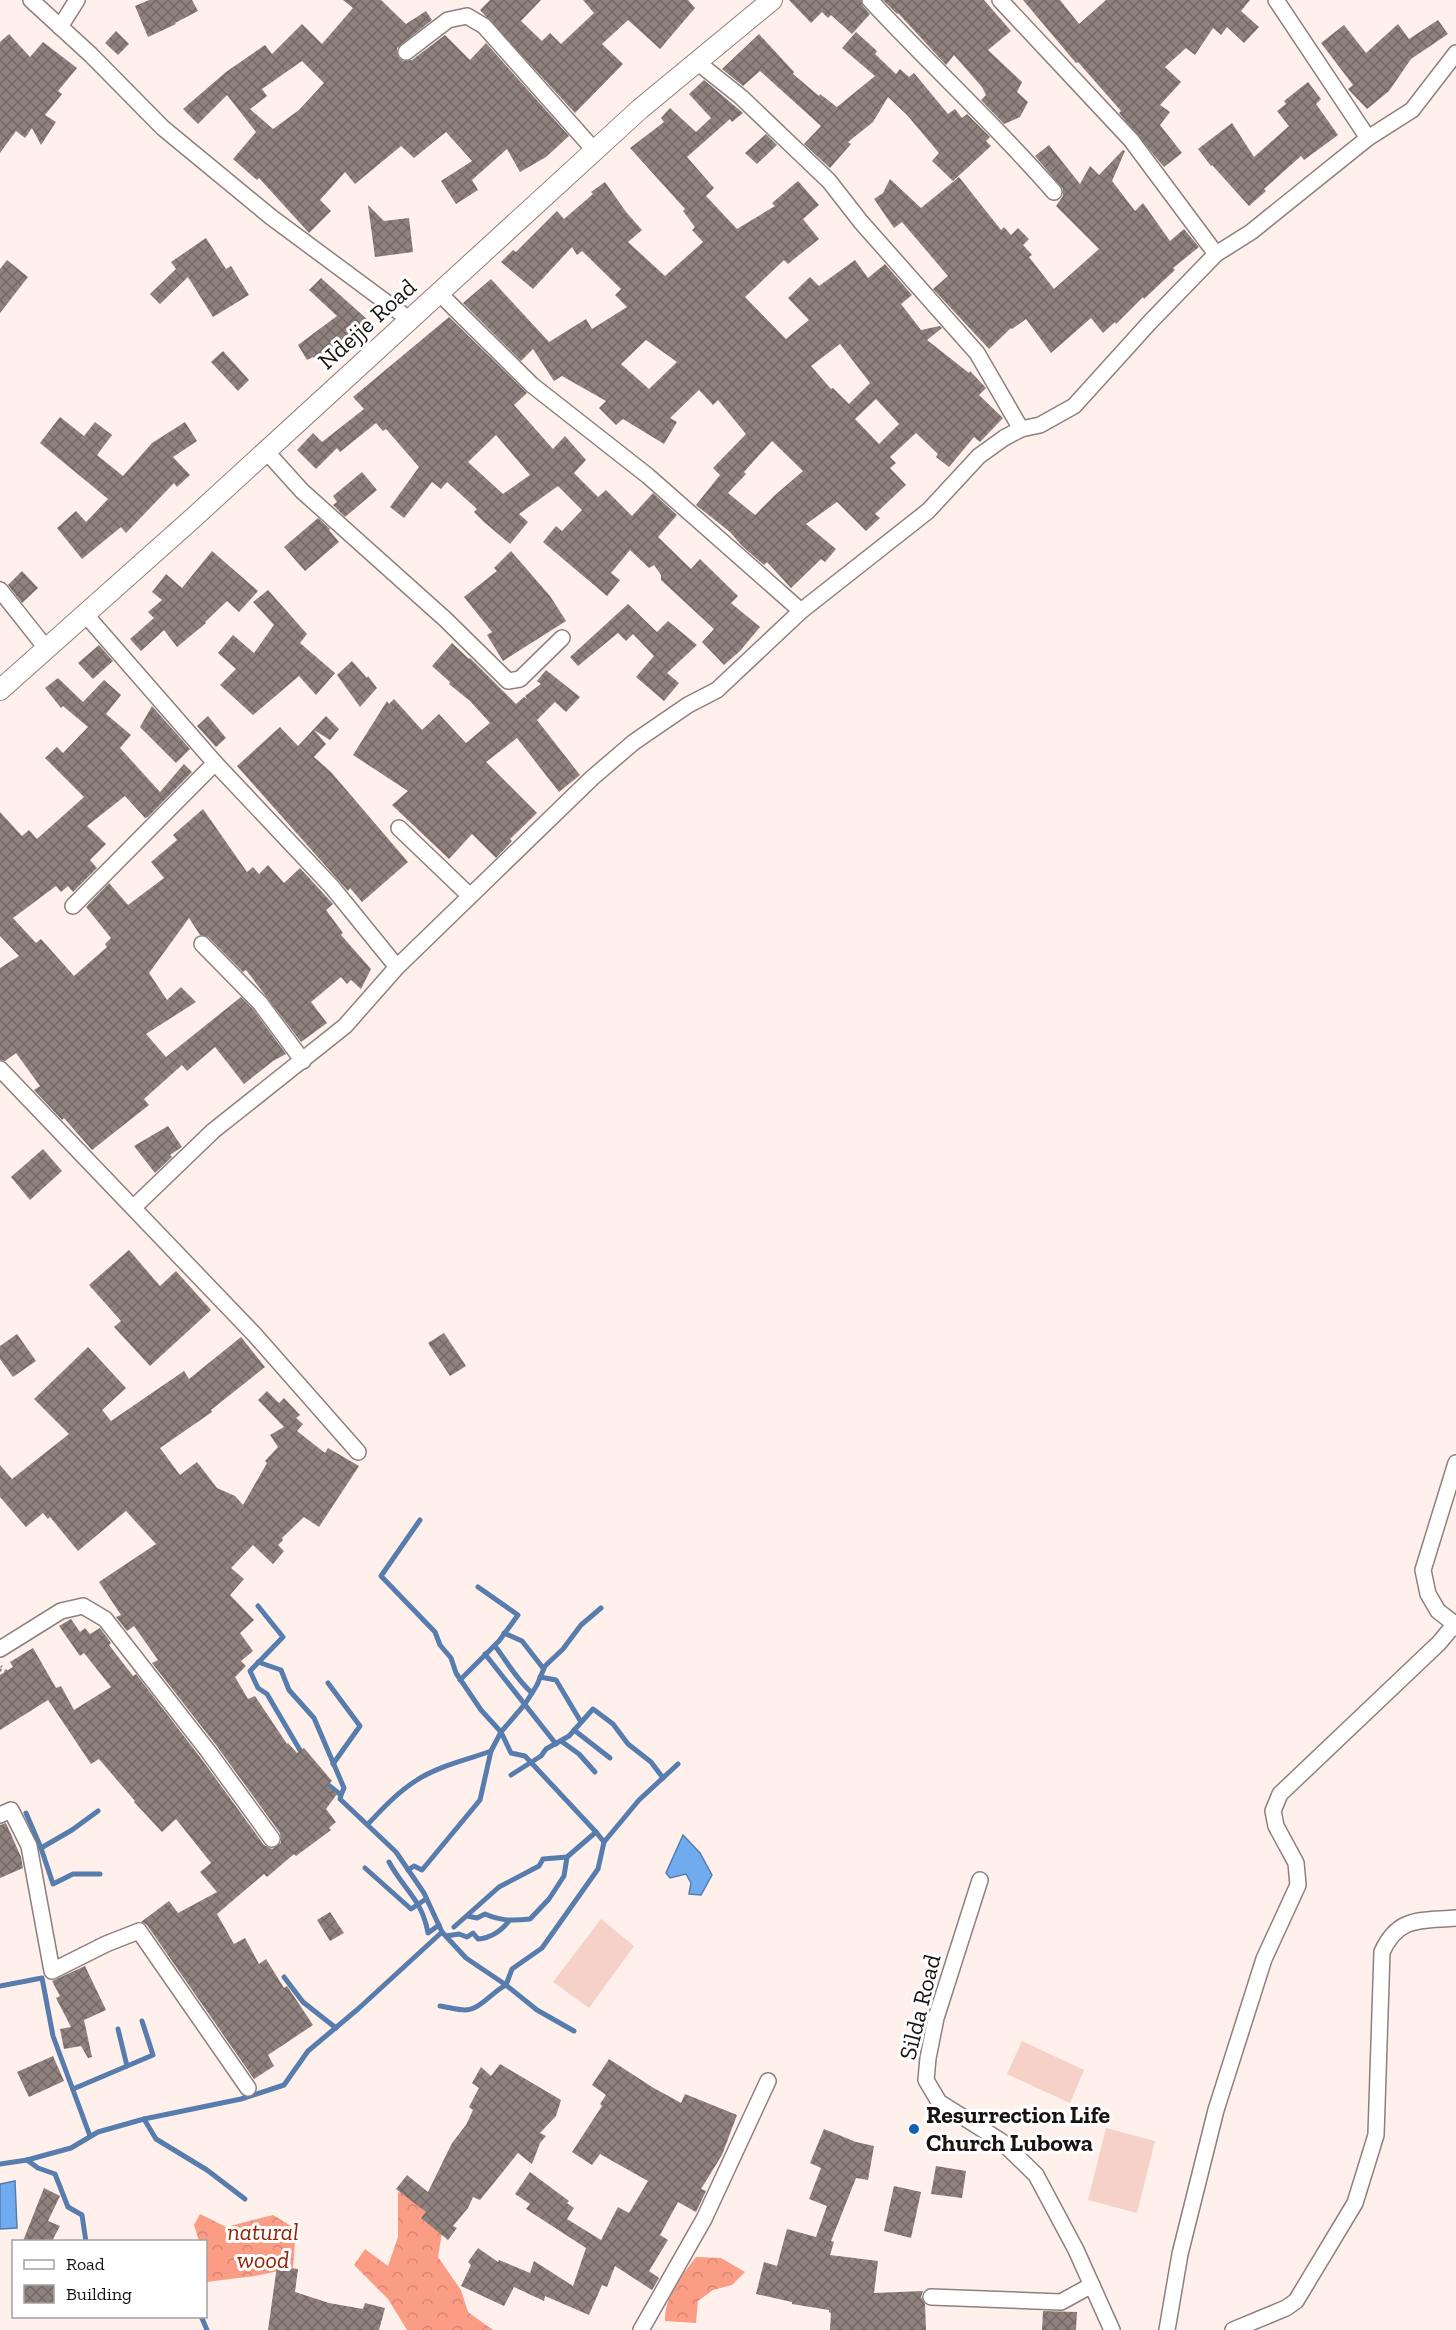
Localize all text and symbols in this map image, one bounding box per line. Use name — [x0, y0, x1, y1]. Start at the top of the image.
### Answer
street label: Ndejje Road — [312, 272, 422, 375]
street label: Silda Road — [892, 1951, 947, 2063]
place label: Resurrection Life Church Lubowa — [926, 2100, 1111, 2157]
marker: Resurrection Life Church Lubowa — [907, 2122, 921, 2136]
park label: natural wood — [227, 2217, 299, 2274]
legend — [12, 2240, 207, 2318]
text: Road — [66, 2253, 105, 2275]
text: Building — [66, 2283, 132, 2305]

